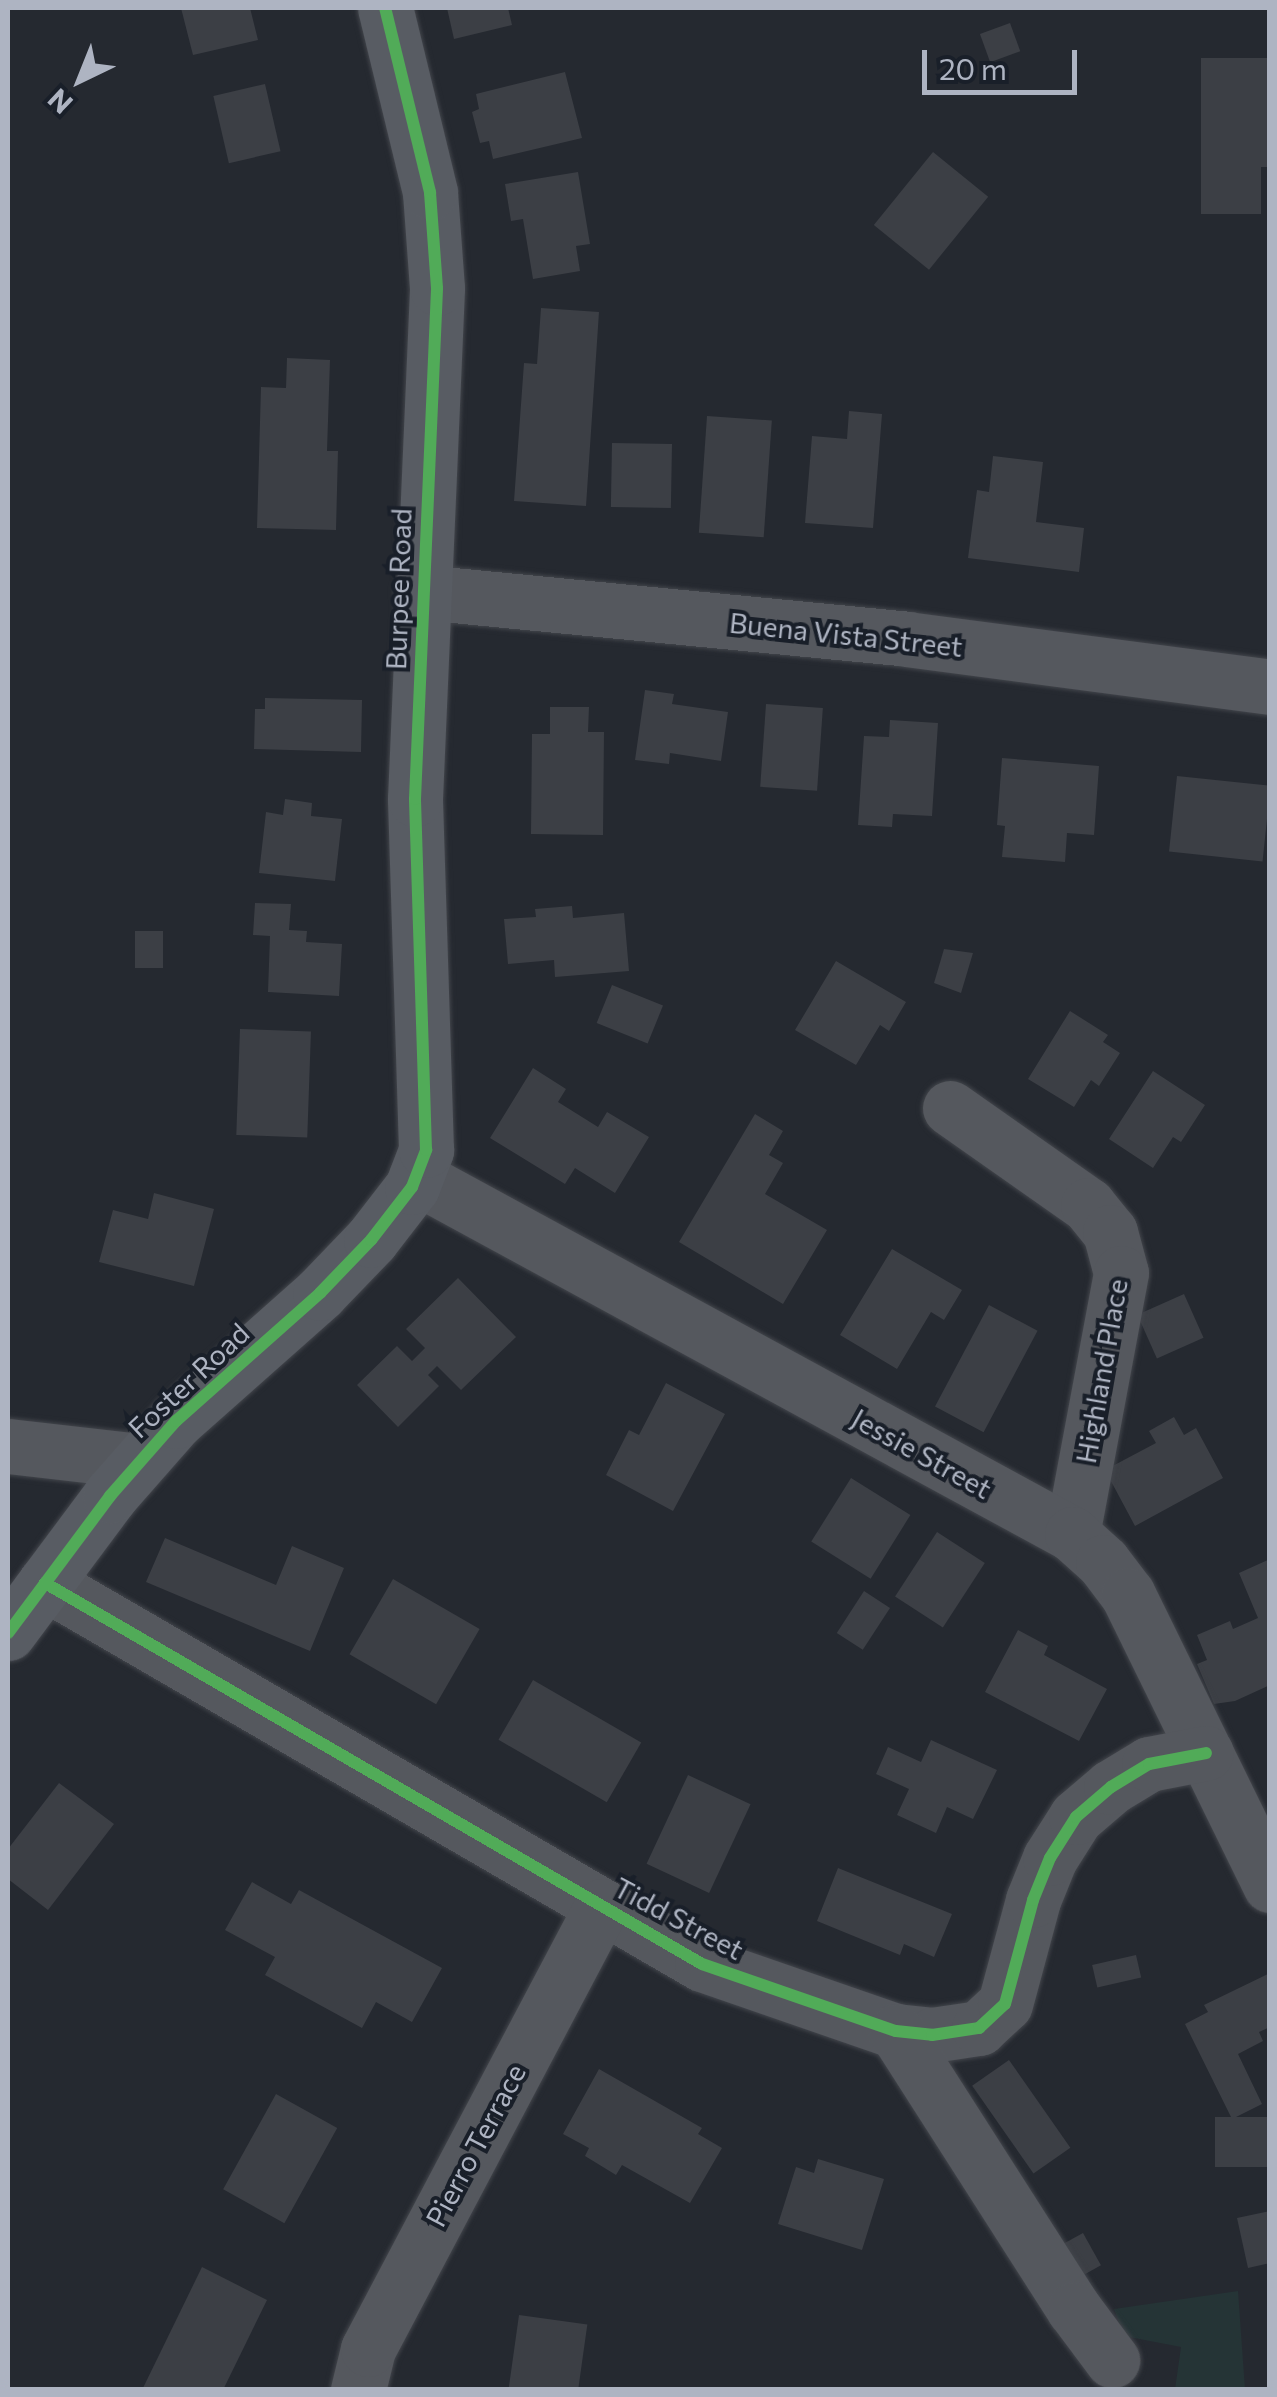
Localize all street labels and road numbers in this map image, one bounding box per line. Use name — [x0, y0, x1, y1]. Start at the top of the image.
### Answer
street label: Burpee Road — [378, 508, 418, 670]
street label: Buena Vista Street — [728, 605, 964, 663]
street label: Highland Place — [1068, 1276, 1134, 1466]
street label: Foster Road — [121, 1316, 255, 1444]
street label: Jessie Street — [846, 1401, 998, 1505]
street label: Tidd Street — [608, 1870, 750, 1966]
street label: Pierro Terrace — [418, 2058, 532, 2232]

